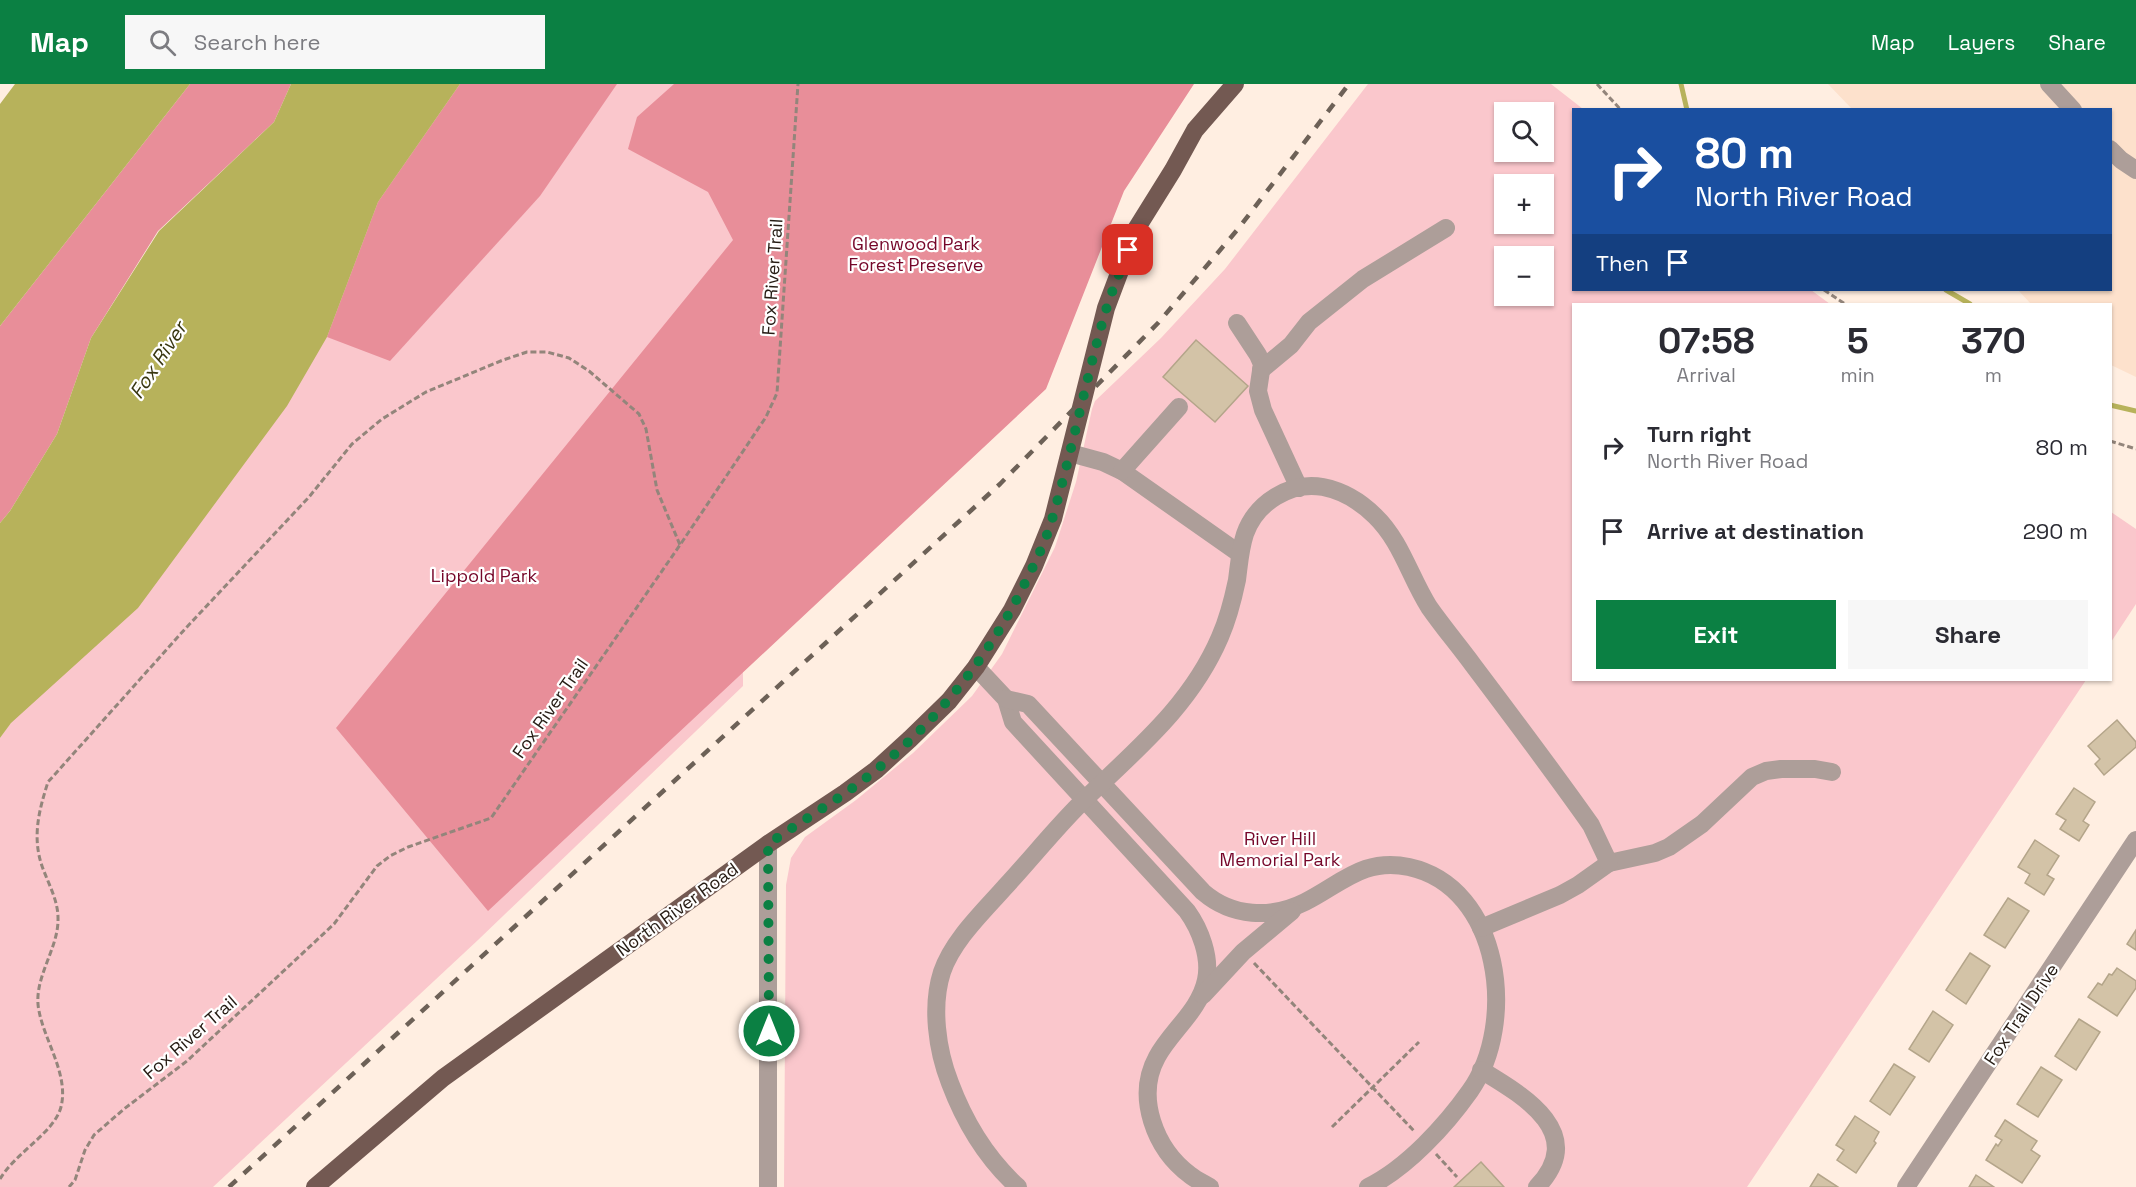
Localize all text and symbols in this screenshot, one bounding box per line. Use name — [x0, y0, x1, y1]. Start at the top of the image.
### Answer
search box — [125, 15, 545, 69]
text: Map — [30, 24, 89, 60]
icon: search — [146, 26, 179, 59]
text: Search here — [194, 28, 321, 56]
text: Map — [1871, 29, 1915, 56]
text: Layers — [1948, 29, 2015, 56]
text: Share — [2048, 29, 2106, 56]
map controls — [1494, 102, 1554, 306]
button: search — [1494, 102, 1554, 162]
text: 80 m — [1695, 127, 1794, 180]
icon: right — [1596, 132, 1674, 210]
button: + — [1494, 174, 1554, 234]
text: North River Road — [1695, 179, 1913, 214]
street label: Fox River Trail — [756, 218, 788, 336]
pin — [1102, 224, 1153, 275]
park label: Glenwood Park Forest Preserve — [849, 232, 983, 276]
icon: arrive — [1111, 233, 1144, 266]
button: − — [1494, 246, 1554, 306]
icon: arrive — [1661, 246, 1694, 279]
text: Then — [1596, 249, 1649, 277]
water label: Fox River — [123, 315, 194, 403]
text: 07:58 — [1658, 318, 1755, 364]
text: 5 — [1847, 318, 1869, 364]
text: 370 — [1961, 318, 2026, 364]
text: Arrival — [1677, 362, 1736, 388]
text: min — [1841, 362, 1875, 388]
text: m — [1985, 362, 2002, 388]
text: Turn right — [1647, 420, 1752, 448]
icon: right — [1596, 431, 1629, 464]
text: 80 m — [2036, 433, 2088, 461]
text: North River Road — [1647, 448, 1808, 474]
icon: arrive — [1596, 515, 1629, 548]
text: Arrive at destination — [1647, 517, 1864, 545]
text: 290 m — [2023, 517, 2088, 545]
park label: Lippold Park — [431, 564, 538, 587]
button: Exit — [1596, 600, 1836, 669]
button: Share — [1848, 600, 2088, 669]
street label: Fox River Trail — [507, 653, 593, 763]
park label: River Hill Memorial Park — [1220, 827, 1341, 871]
street label: North River Road — [612, 857, 742, 961]
street label: Fox Trail Drive — [1979, 959, 2063, 1069]
street label: Fox River Trail — [138, 990, 242, 1084]
position arrow — [737, 999, 801, 1063]

